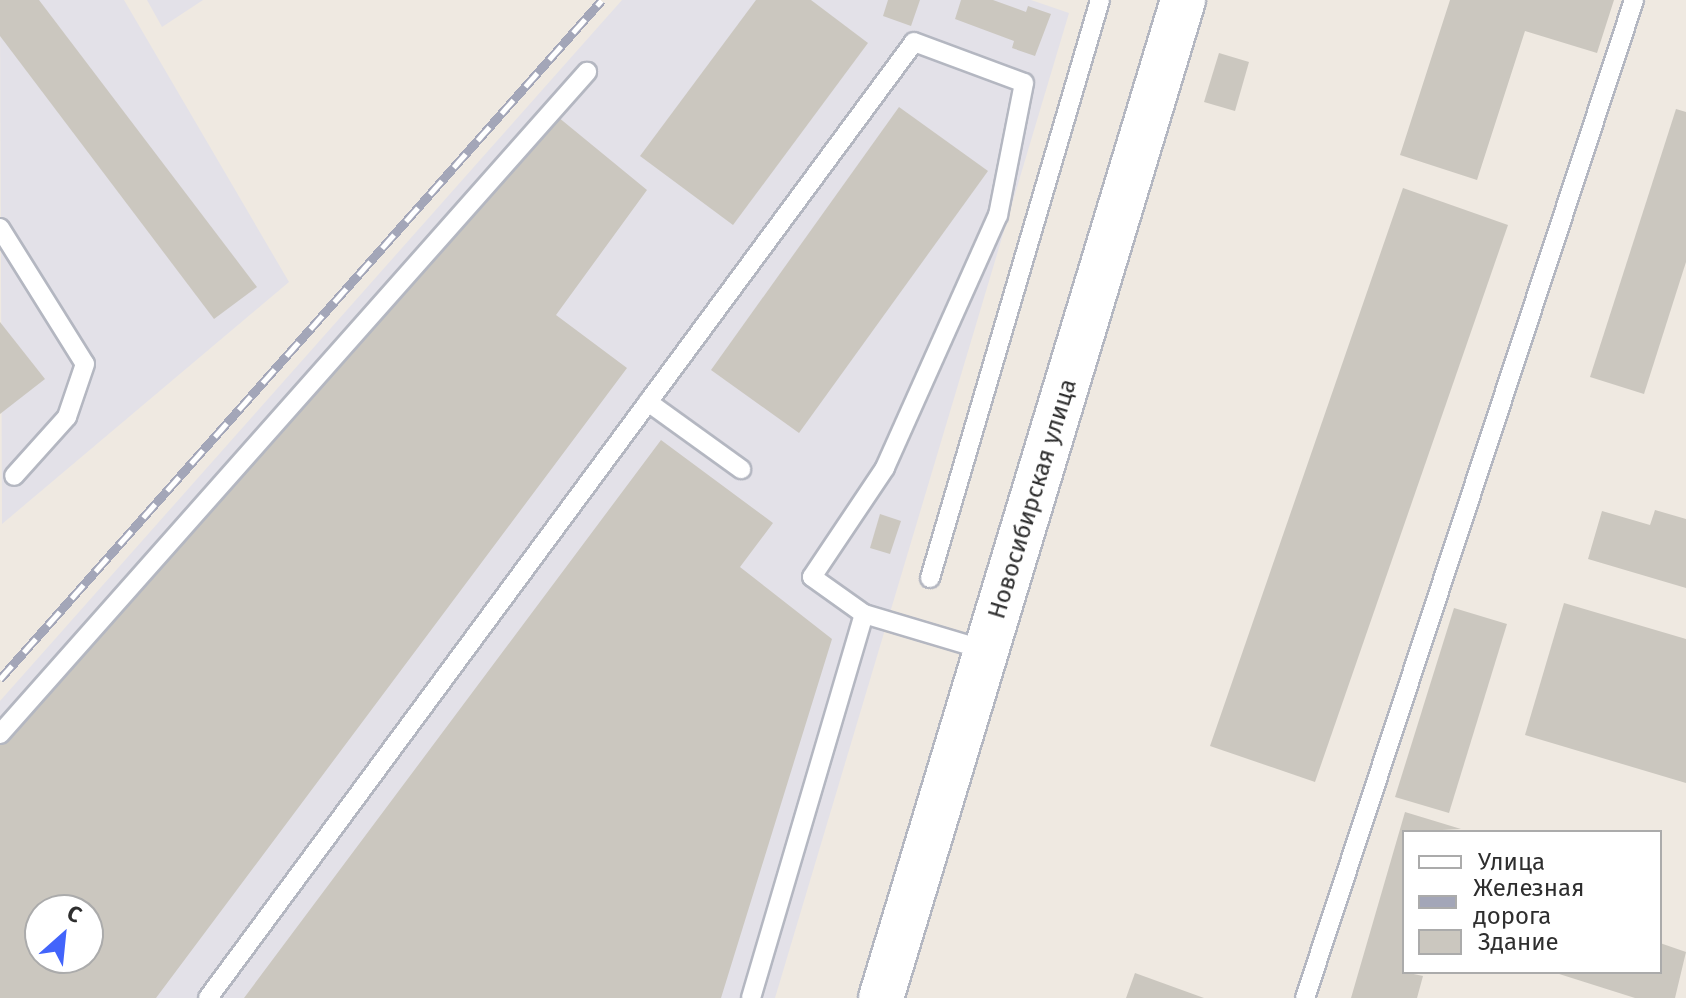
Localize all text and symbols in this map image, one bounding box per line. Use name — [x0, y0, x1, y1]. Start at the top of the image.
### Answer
street label: Новосибирская улица — [983, 376, 1083, 622]
legend — [1402, 830, 1662, 974]
text: Улица — [1478, 848, 1545, 876]
text: Железная дорога — [1473, 874, 1584, 930]
north arrow — [24, 894, 104, 974]
text: С — [62, 899, 86, 929]
text: Здание — [1478, 928, 1559, 956]

